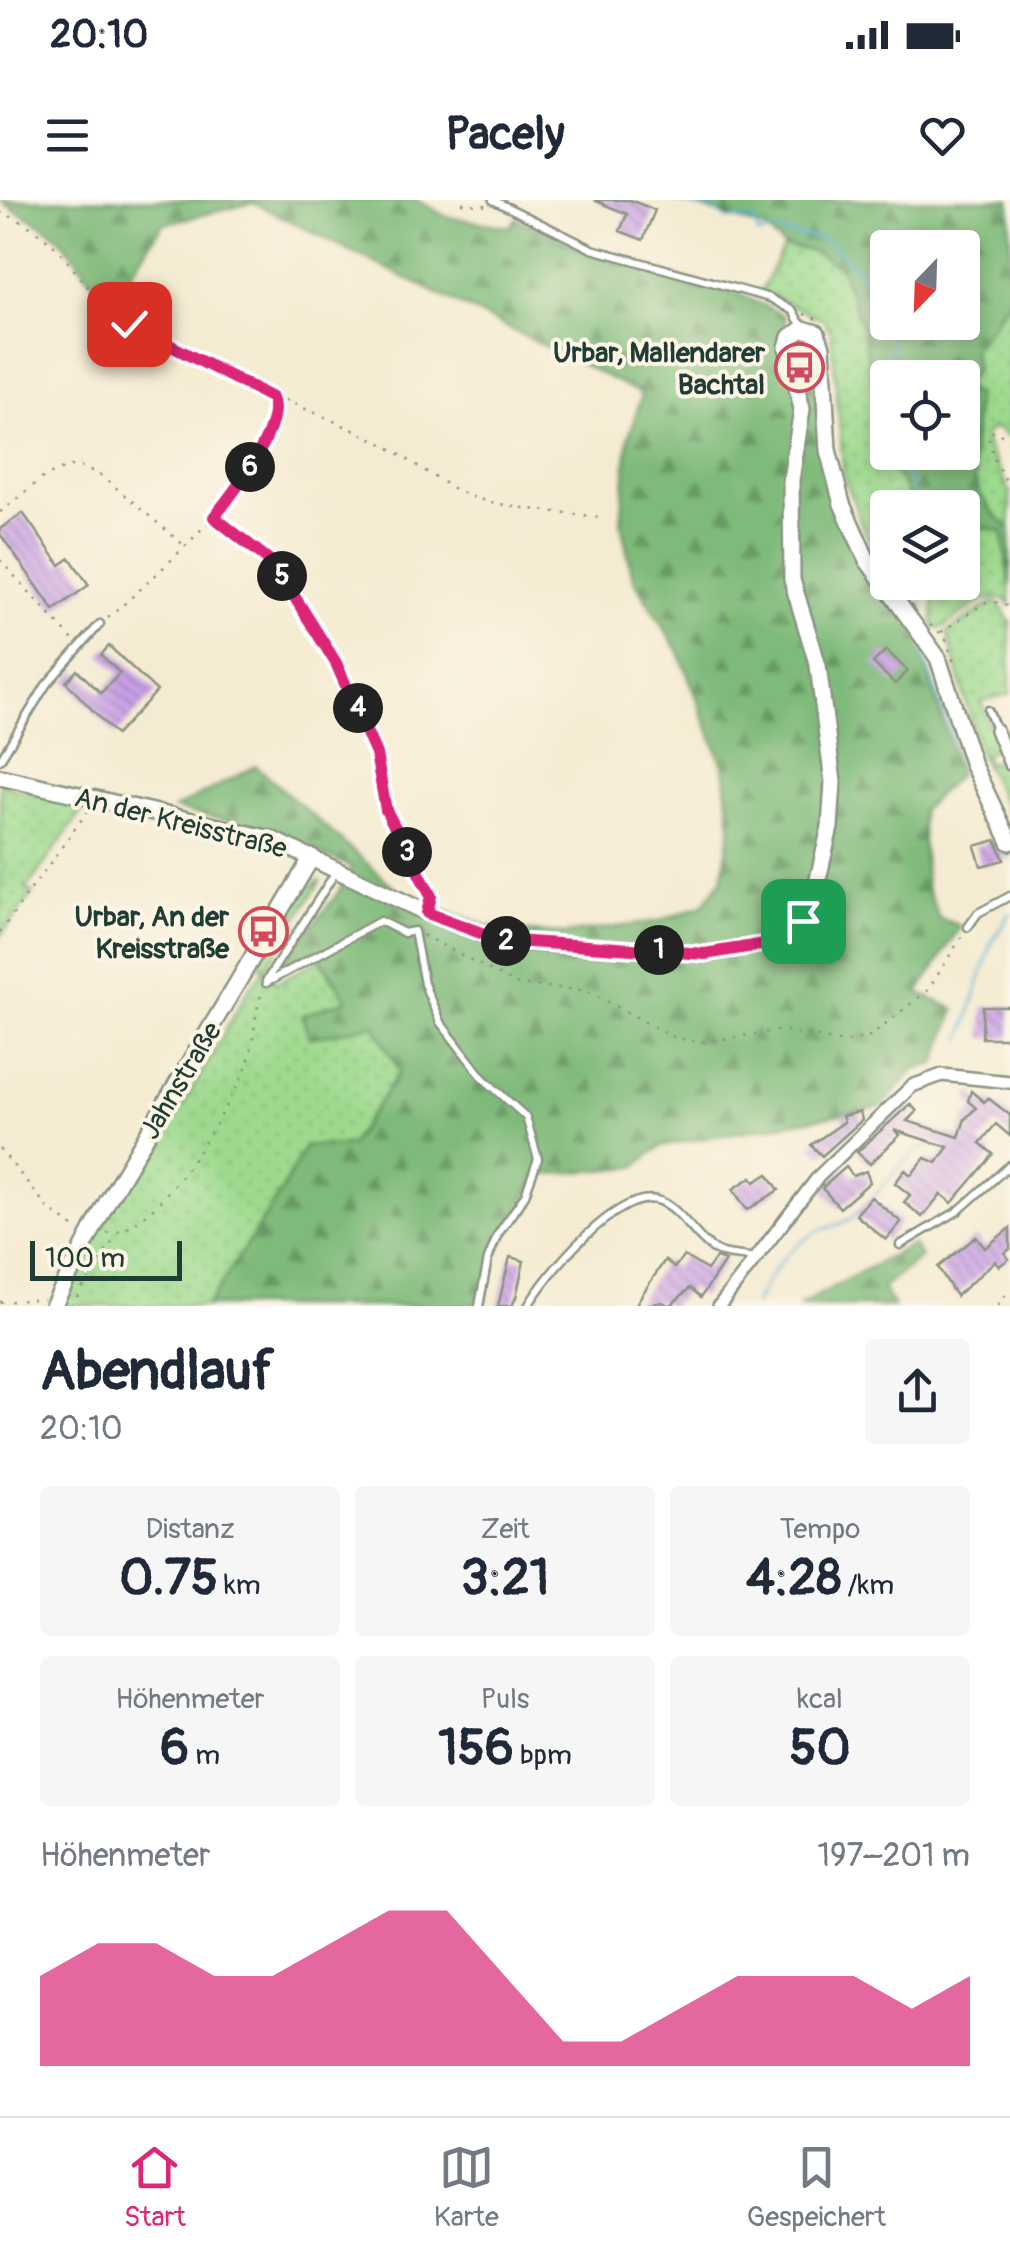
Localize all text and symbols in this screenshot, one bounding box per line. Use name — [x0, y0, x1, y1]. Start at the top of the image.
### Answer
text: 20:10 — [50, 11, 148, 59]
text: Pacely — [446, 107, 564, 163]
icon: menu — [40, 108, 95, 163]
icon: heart — [915, 108, 970, 163]
north arrow — [870, 230, 980, 340]
map controls — [870, 230, 980, 600]
pin — [87, 282, 172, 367]
icon: check — [102, 297, 157, 352]
place label: Urbar, Mallendarer Bachtal — [553, 336, 766, 403]
bus stop icon: Urbar, Mallendarer Bachtal — [774, 342, 826, 394]
button: locate — [870, 360, 980, 470]
pin: 6 — [225, 442, 275, 492]
text: 6 — [242, 449, 258, 484]
button: layers — [870, 490, 980, 600]
pin: 5 — [257, 551, 307, 601]
text: 5 — [274, 558, 290, 593]
pin: 4 — [333, 683, 383, 733]
text: 4 — [350, 690, 366, 725]
street label: An der Kreisstraße — [71, 780, 291, 867]
pin: 3 — [382, 827, 432, 877]
text: 3 — [399, 834, 415, 869]
pin — [761, 879, 846, 964]
icon: arrive — [776, 894, 831, 949]
place label: Urbar, An der Kreisstraße — [75, 900, 230, 967]
bus stop icon: Urbar, An der Kreisstraße — [238, 906, 290, 958]
pin: 2 — [481, 916, 531, 966]
text: 2 — [498, 923, 514, 958]
pin: 1 — [634, 925, 684, 975]
text: 1 — [654, 932, 664, 967]
street label: Jahnstraße — [133, 1016, 230, 1146]
scale bar — [30, 1236, 182, 1280]
text: 100 m — [45, 1241, 125, 1276]
text: Abendlauf — [40, 1337, 274, 1406]
button: share — [865, 1339, 970, 1444]
text: 20:10 — [40, 1409, 123, 1449]
text: Distanz — [146, 1512, 234, 1547]
text: Zeit — [480, 1512, 530, 1547]
text: Tempo — [780, 1512, 860, 1547]
text: 0.75 — [119, 1547, 218, 1610]
text: 3:21 — [461, 1547, 549, 1610]
text: 4:28 — [746, 1547, 841, 1610]
text: km — [218, 1568, 261, 1603]
text: /km — [841, 1568, 894, 1603]
text: Höhenmeter — [115, 1682, 265, 1717]
text: Puls — [481, 1682, 529, 1717]
text: kcal — [797, 1682, 843, 1717]
text: 6 — [160, 1717, 189, 1780]
text: 156 — [438, 1717, 514, 1780]
text: 50 — [789, 1717, 851, 1780]
text: m — [189, 1738, 220, 1773]
text: bpm — [514, 1738, 572, 1773]
text: Höhenmeter — [40, 1836, 210, 1876]
text: 197–201 m — [818, 1836, 970, 1876]
tab: Start — [124, 2140, 186, 2235]
tab: Karte — [434, 2140, 499, 2235]
tab: Gespeichert — [747, 2140, 886, 2235]

